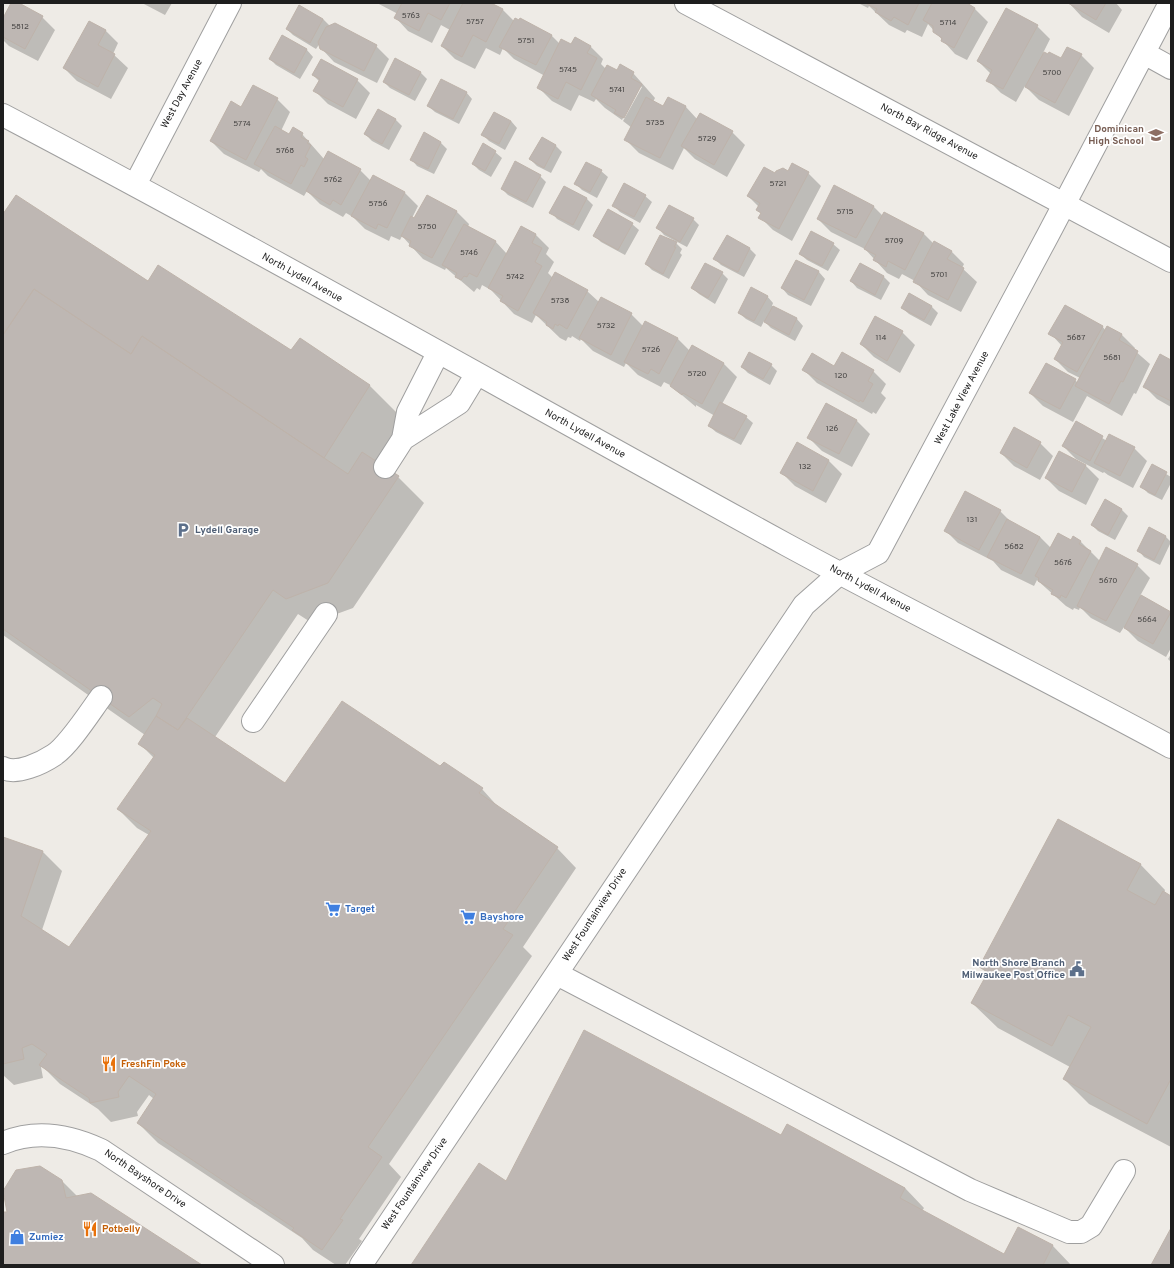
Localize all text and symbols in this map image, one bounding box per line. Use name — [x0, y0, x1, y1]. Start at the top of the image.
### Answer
house number: 5763 — [402, 11, 420, 21]
house number: 5757 — [466, 17, 484, 27]
house number: 5714 — [940, 18, 957, 28]
house number: 5812 — [11, 22, 29, 32]
house number: 5751 — [517, 36, 535, 46]
street label: West Day Avenue — [158, 57, 206, 131]
house number: 5745 — [559, 65, 577, 75]
house number: 5700 — [1042, 68, 1062, 78]
house number: 5741 — [609, 85, 625, 95]
street label: North Bay Ridge Avenue — [878, 101, 980, 163]
house number: 5735 — [646, 118, 664, 128]
house number: 5774 — [233, 119, 251, 129]
place label: Dominican High School — [1088, 123, 1144, 148]
school or university icon: Dominican High School — [1147, 126, 1165, 144]
house number: 5729 — [698, 134, 717, 144]
house number: 5768 — [276, 146, 294, 156]
house number: 5762 — [324, 175, 342, 185]
house number: 5721 — [770, 179, 786, 189]
house number: 5756 — [369, 199, 388, 209]
house number: 5715 — [836, 207, 854, 217]
house number: 5750 — [417, 222, 437, 232]
house number: 5709 — [885, 236, 904, 246]
house number: 5746 — [460, 248, 478, 258]
street label: North Lydell Avenue — [259, 250, 345, 306]
house number: 5701 — [931, 270, 947, 280]
house number: 5742 — [506, 272, 524, 282]
house number: 5738 — [551, 296, 569, 306]
house number: 5732 — [597, 321, 615, 331]
house number: 114 — [876, 333, 886, 343]
house number: 5687 — [1067, 333, 1085, 343]
house number: 5726 — [642, 345, 661, 355]
street label: West Lake View Avenue — [932, 349, 992, 447]
house number: 5681 — [1103, 353, 1121, 363]
house number: 5720 — [688, 369, 706, 379]
house number: 120 — [834, 371, 848, 381]
street label: North Lydell Avenue — [542, 406, 628, 462]
house number: 126 — [826, 424, 839, 434]
house number: 132 — [799, 462, 811, 472]
house number: 131 — [967, 515, 977, 525]
parking icon: Lydell Garage — [174, 521, 192, 539]
place label: Lydell Garage — [195, 524, 259, 537]
house number: 5682 — [1004, 542, 1024, 552]
house number: 5676 — [1054, 558, 1072, 568]
street label: North Lydell Avenue — [827, 562, 913, 616]
house number: 5670 — [1099, 576, 1117, 586]
house number: 5664 — [1137, 615, 1157, 625]
street label: West Fountainview Drive — [560, 866, 630, 964]
supermarket icon: Target — [324, 900, 342, 918]
place label: Target — [345, 903, 375, 916]
supermarket icon: Bayshore — [459, 908, 477, 926]
place label: Bayshore — [480, 911, 524, 924]
place label: North Shore Branch Milwaukee Post Office — [962, 957, 1065, 982]
public building icon: North Shore Branch Milwaukee Post Office — [1068, 960, 1086, 978]
restaurant icon: FreshFin Poke — [100, 1055, 118, 1073]
place label: FreshFin Poke — [121, 1058, 186, 1071]
street label: West Fountainview Drive — [379, 1135, 451, 1233]
street label: North Bayshore Drive — [101, 1147, 189, 1211]
restaurant icon: Potbelly — [81, 1220, 99, 1238]
place label: Potbelly — [102, 1223, 141, 1236]
shop icon: Zumiez — [8, 1228, 26, 1246]
place label: Zumiez — [29, 1231, 64, 1244]

